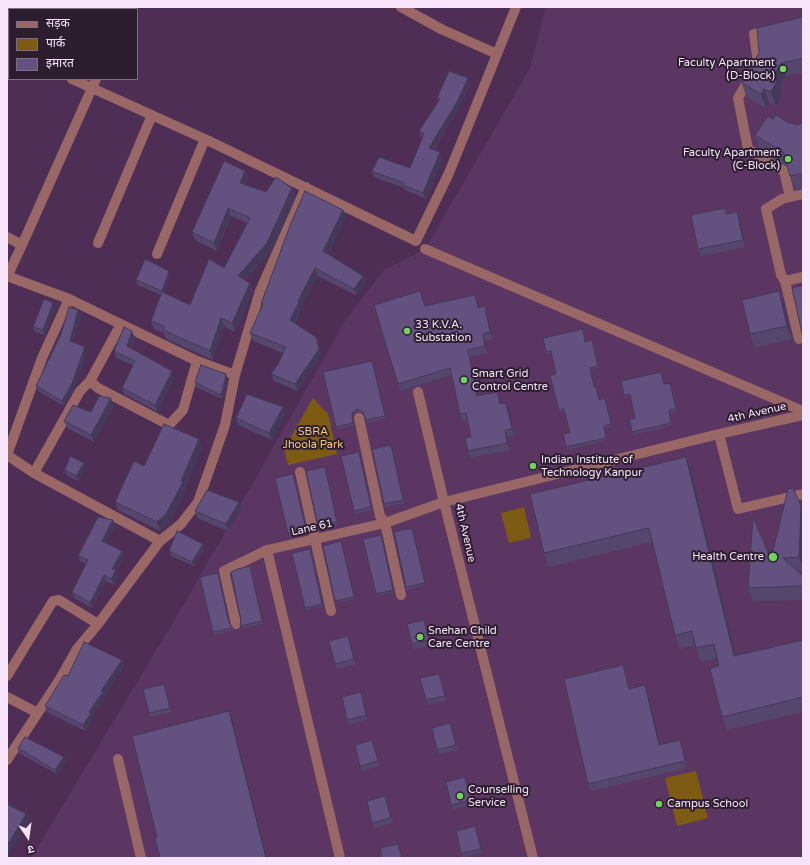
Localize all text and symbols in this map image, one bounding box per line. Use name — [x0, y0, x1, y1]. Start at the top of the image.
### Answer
legend — [8, 8, 138, 80]
text: सड़क — [46, 16, 70, 30]
text: पार्क — [46, 36, 65, 50]
text: इमारत — [46, 56, 74, 70]
place label: Faculty Apartment (D-Block) — [678, 56, 775, 82]
marker: Faculty Apartment (D-Block) — [778, 64, 788, 74]
place label: Faculty Apartment (C-Block) — [683, 146, 780, 172]
marker: Faculty Apartment (C-Block) — [783, 154, 793, 164]
place label: 33 K.V.A. Substation — [415, 318, 471, 344]
marker: 33 K.V.A. Substation — [402, 326, 412, 336]
place label: Smart Grid Control Centre — [472, 367, 548, 393]
marker: Smart Grid Control Centre — [459, 375, 469, 385]
street label: 4th Avenue — [726, 400, 788, 426]
park label: SBRA Jhoola Park — [283, 425, 343, 451]
place label: Indian Institute of Technology Kanpur — [541, 453, 642, 479]
marker: Indian Institute of Technology Kanpur — [528, 461, 538, 471]
street label: 4th Avenue — [452, 502, 478, 564]
street label: Lane 61 — [290, 517, 334, 539]
place label: Health Centre — [692, 550, 764, 564]
marker: Health Centre — [767, 551, 779, 563]
place label: Snehan Child Care Centre — [428, 624, 497, 650]
marker: Snehan Child Care Centre — [415, 632, 425, 642]
place label: Counselling Service — [468, 783, 529, 809]
marker: Counselling Service — [455, 791, 465, 801]
place label: Campus School — [667, 797, 748, 811]
marker: Campus School — [654, 799, 664, 809]
north arrow — [8, 817, 48, 857]
text: उ — [26, 842, 35, 856]

